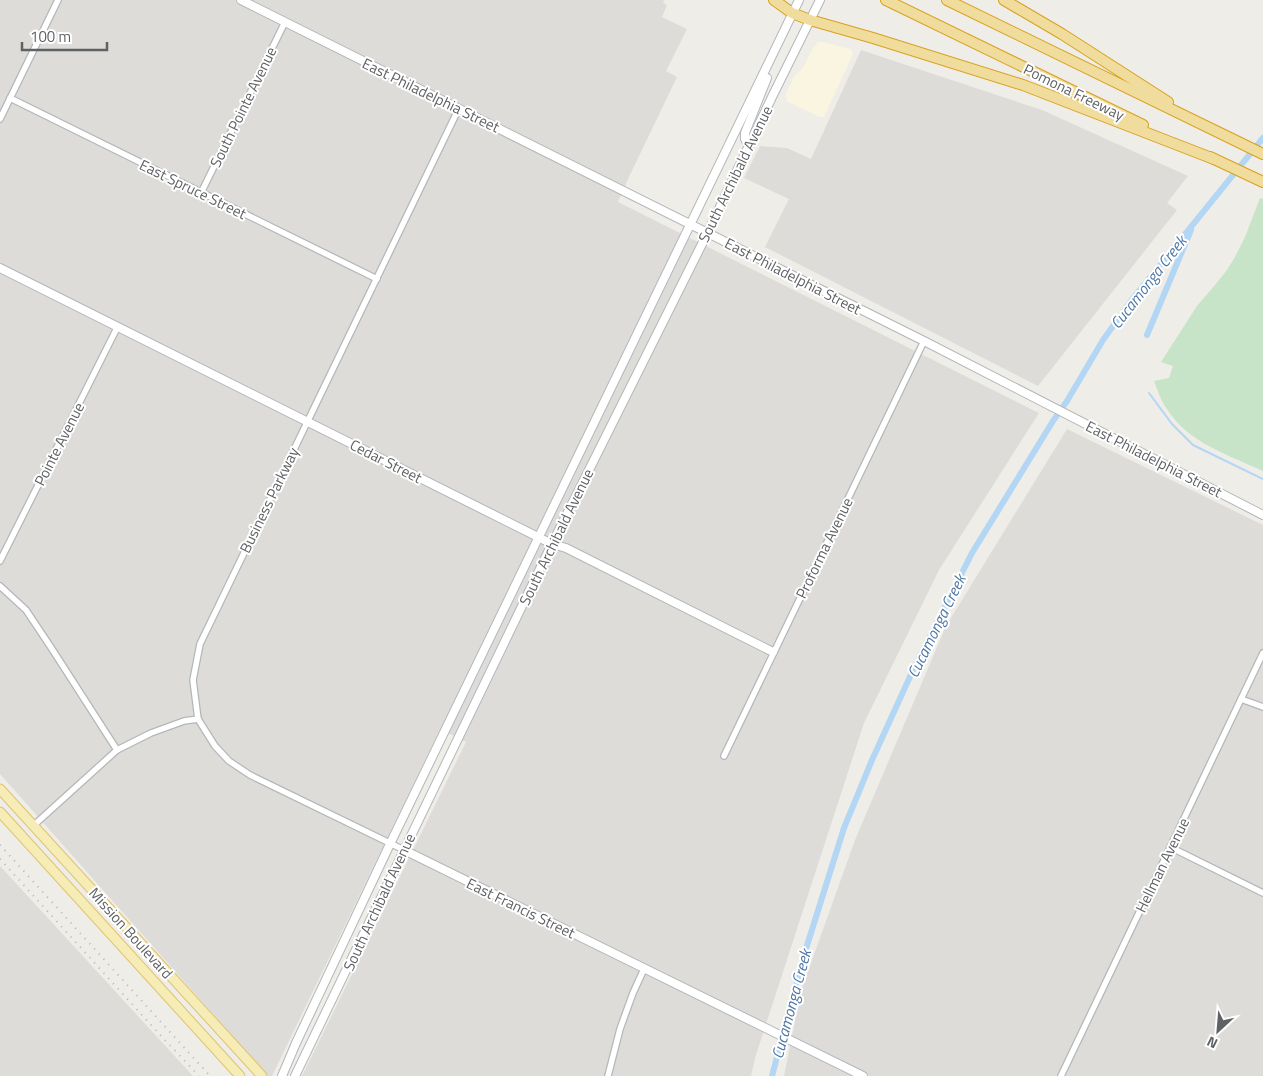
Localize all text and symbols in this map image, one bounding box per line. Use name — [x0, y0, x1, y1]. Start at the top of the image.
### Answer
scale bar — [22, 20, 108, 52]
text: 100 m — [30, 25, 71, 48]
street label: South Pointe Avenue — [204, 43, 282, 171]
street label: East Philadelphia Street — [358, 52, 504, 139]
street label: Pomona Freeway — [1020, 58, 1128, 126]
street label: South Archibald Avenue — [692, 102, 778, 246]
street label: East Spruce Street — [136, 153, 251, 225]
water label: Cucamonga Creek — [1104, 229, 1193, 334]
street label: East Philadelphia Street — [721, 232, 866, 321]
street label: Pointe Avenue — [28, 398, 90, 490]
street label: East Philadelphia Street — [1082, 415, 1227, 504]
street label: Cedar Street — [346, 433, 427, 489]
street label: Business Parkway — [233, 443, 305, 557]
street label: South Archibald Avenue — [513, 465, 599, 609]
street label: Proforma Avenue — [790, 493, 858, 603]
water label: Cucamonga Creek — [901, 569, 972, 682]
street label: Hellman Avenue — [1129, 814, 1195, 916]
street label: South Archibald Avenue — [337, 829, 421, 975]
street label: East Francis Street — [463, 872, 580, 945]
street label: Mission Boulevard — [84, 882, 178, 984]
water label: Cucamonga Creek — [765, 945, 818, 1061]
north arrow — [1193, 1006, 1243, 1056]
text: N — [1203, 1032, 1221, 1055]

